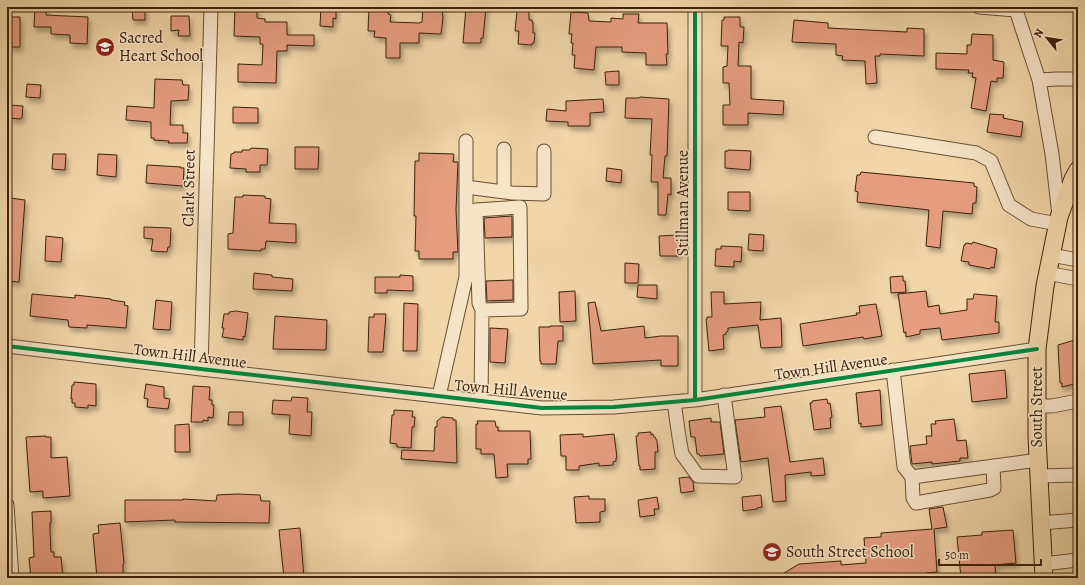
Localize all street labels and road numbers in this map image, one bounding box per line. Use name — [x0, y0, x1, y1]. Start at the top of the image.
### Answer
street label: Clark Street — [177, 149, 201, 227]
street label: Stillman Avenue — [672, 150, 694, 256]
street label: Town Hill Avenue — [132, 338, 248, 374]
street label: Town Hill Avenue — [773, 348, 889, 386]
street label: South Street — [1026, 366, 1048, 448]
street label: Town Hill Avenue — [453, 374, 569, 406]

